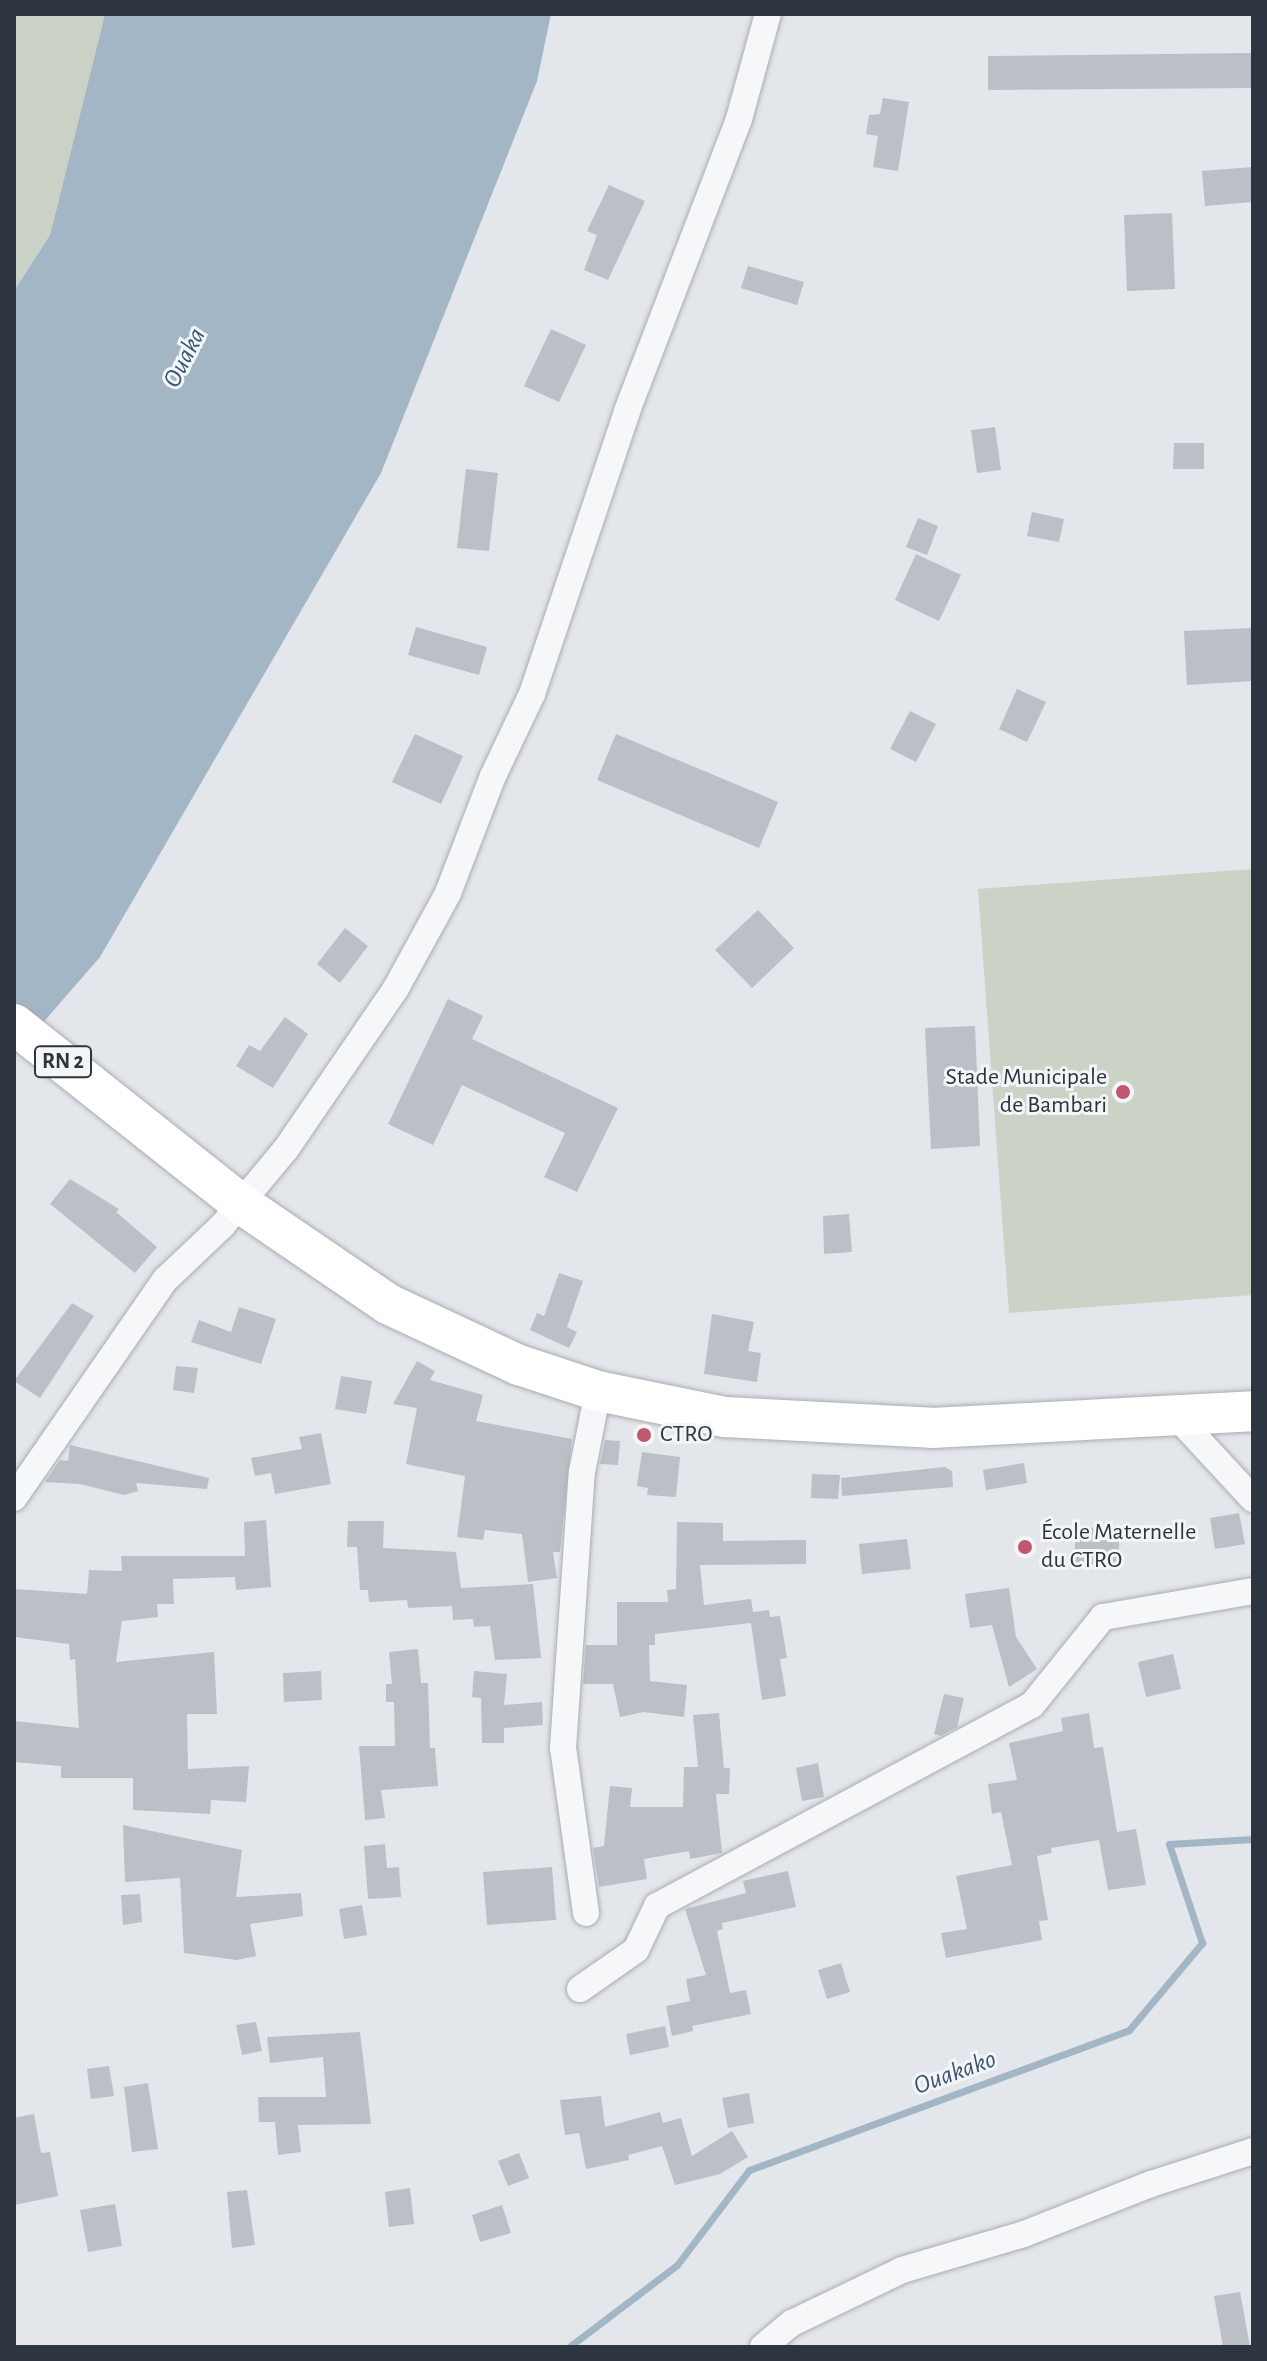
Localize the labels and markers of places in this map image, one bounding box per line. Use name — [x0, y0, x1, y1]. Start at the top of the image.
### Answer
place label: Stade Municipale de Bambari — [946, 1064, 1107, 1120]
marker: Stade Municipale de Bambari — [1114, 1083, 1132, 1101]
place label: CTRO — [660, 1421, 713, 1449]
marker: CTRO — [635, 1426, 653, 1444]
place label: École Maternelle du CTRO — [1041, 1519, 1196, 1575]
marker: École Maternelle du CTRO — [1016, 1538, 1034, 1556]

